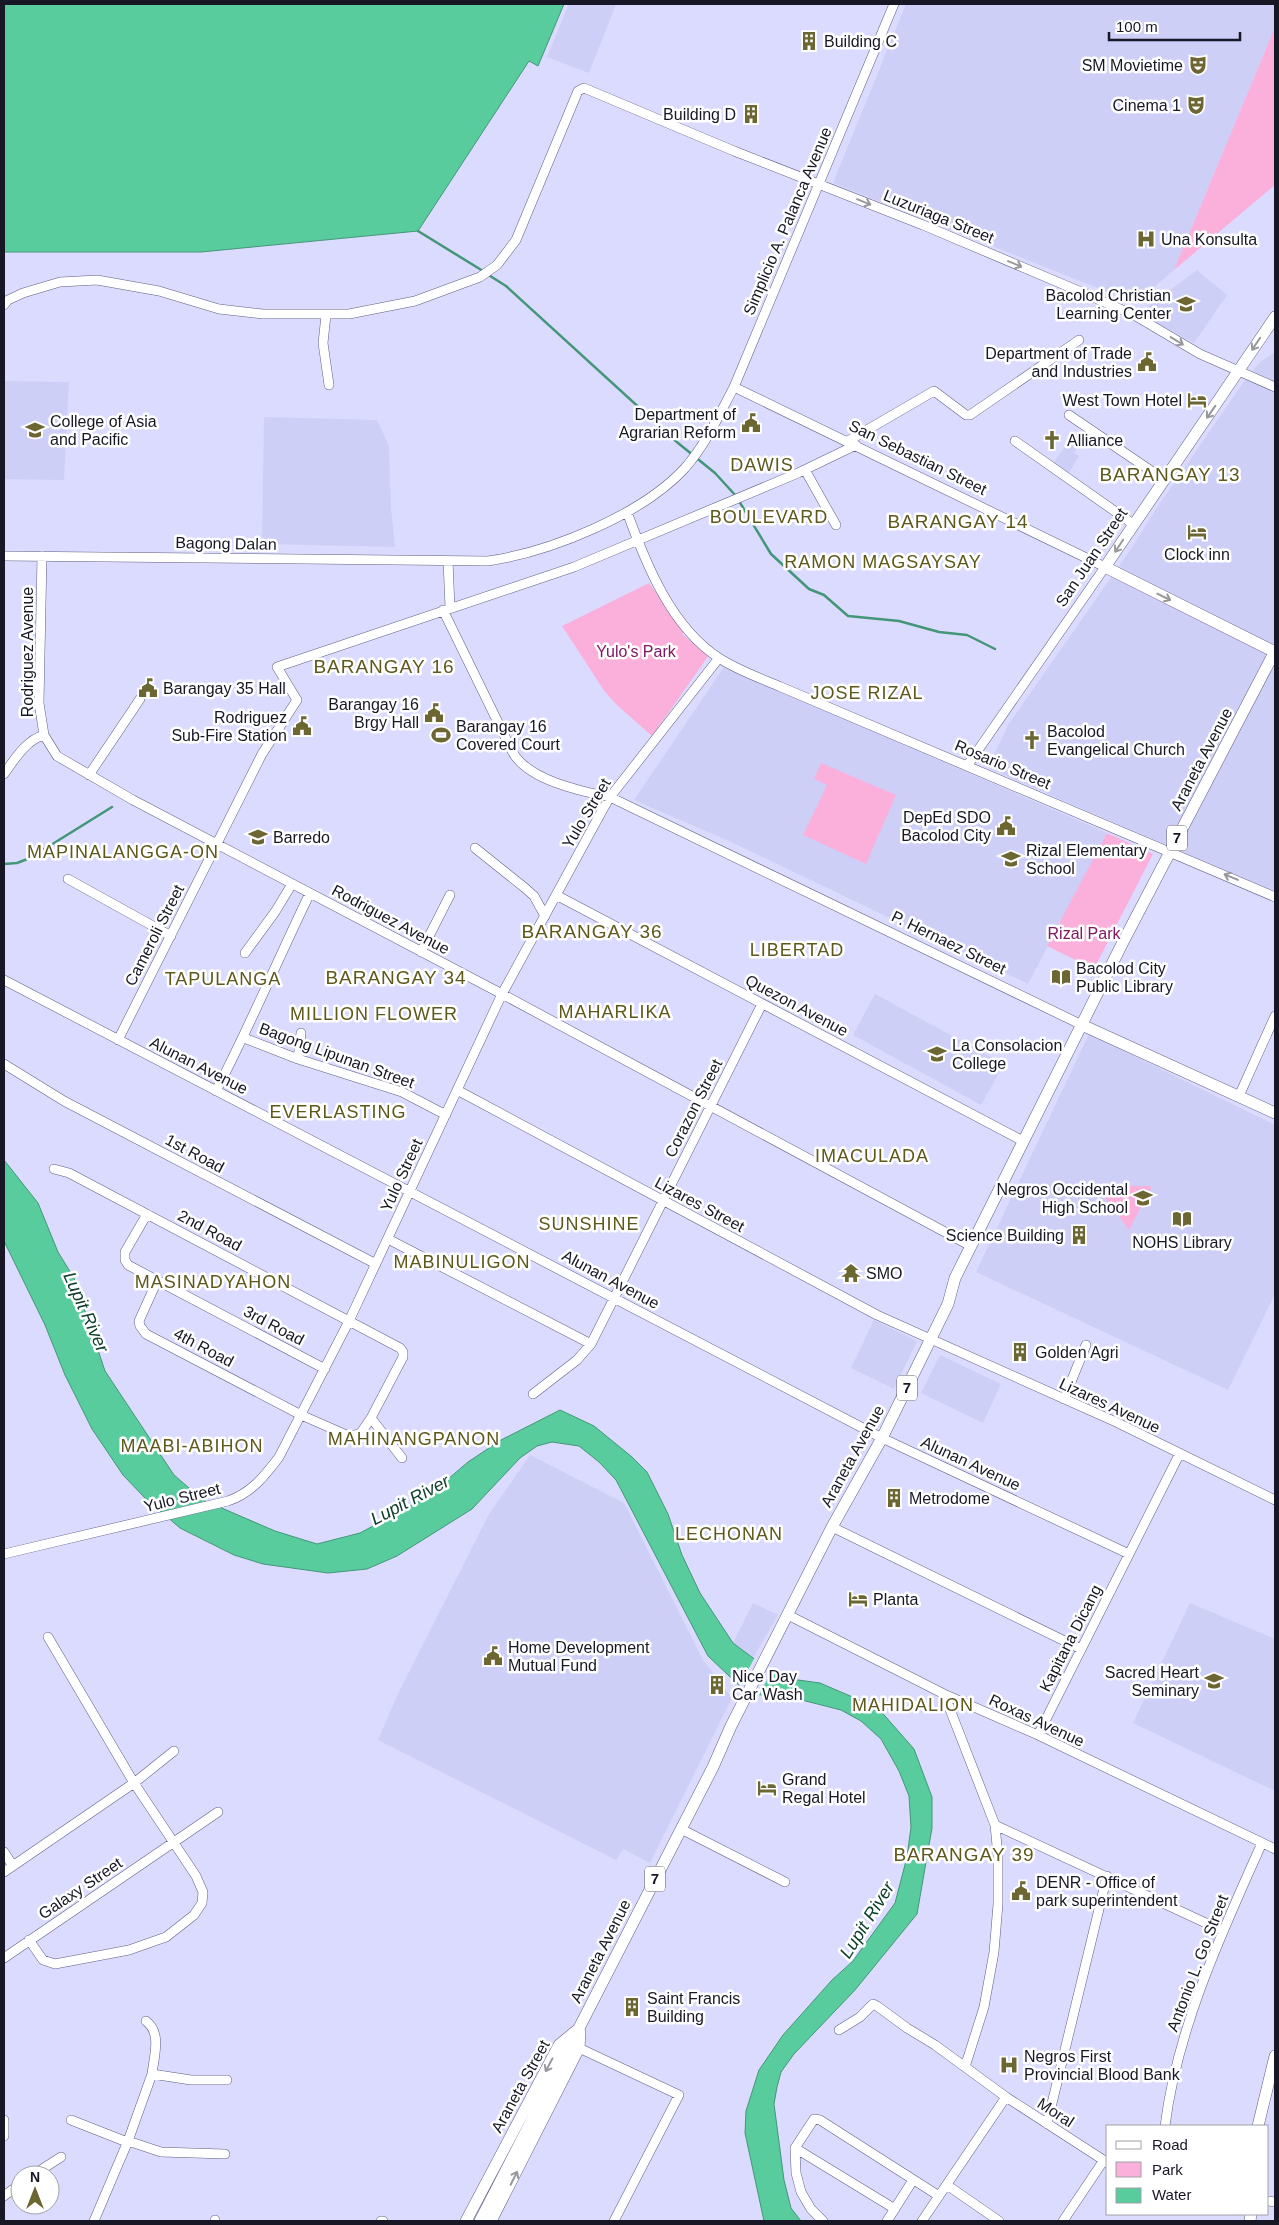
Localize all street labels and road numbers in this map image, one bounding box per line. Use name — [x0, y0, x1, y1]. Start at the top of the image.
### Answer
street label: Simplicio A. Palanca Avenue — [740, 125, 835, 318]
street label: Luzuriaga Street — [881, 187, 997, 247]
street label: San Sebastian Street — [846, 417, 990, 498]
street label: San Juan Street — [1052, 505, 1131, 610]
street label: Bagong Dalan — [175, 534, 277, 553]
street label: Rodriguez Avenue — [19, 587, 36, 717]
street label: Araneta Avenue — [1167, 705, 1236, 813]
street label: Rosario Street — [952, 737, 1054, 792]
street label: Yulo Street — [559, 775, 614, 851]
road number: 7 — [1167, 826, 1187, 850]
street label: Cameroli Street — [122, 881, 187, 989]
street label: Rodriguez Avenue — [329, 881, 452, 958]
street label: P. Hernaez Street — [889, 907, 1009, 978]
street label: Quezon Avenue — [743, 971, 851, 1040]
street label: Bagong Lipunan Street — [257, 1019, 417, 1092]
street label: Alunan Avenue — [147, 1034, 251, 1097]
street label: Corazon Street — [661, 1056, 726, 1160]
street label: 1st Road — [162, 1131, 227, 1176]
street label: Yulo Street — [377, 1136, 426, 1214]
street label: Lizares Street — [652, 1174, 748, 1235]
street label: 2nd Road — [175, 1207, 244, 1254]
street label: Alunan Avenue — [559, 1247, 662, 1312]
street label: 3rd Road — [241, 1302, 307, 1348]
street label: 4th Road — [171, 1325, 236, 1370]
street label: Lizares Avenue — [1057, 1375, 1163, 1436]
road number: 7 — [897, 1376, 917, 1400]
street label: Araneta Avenue — [817, 1402, 887, 1510]
street label: Alunan Avenue — [919, 1433, 1023, 1494]
street label: Yulo Street — [142, 1480, 223, 1515]
street label: Kapitana Dicang — [1036, 1582, 1105, 1694]
street label: Roxas Avenue — [987, 1691, 1087, 1750]
street label: Galaxy Street — [35, 1854, 126, 1923]
road number: 7 — [645, 1866, 665, 1892]
street label: Antonio L. Go Street — [1164, 1892, 1232, 2034]
street label: Araneta Avenue — [567, 1897, 634, 2006]
street label: Araneta Street — [488, 2037, 553, 2135]
street label: Moral — [1034, 2094, 1077, 2130]

